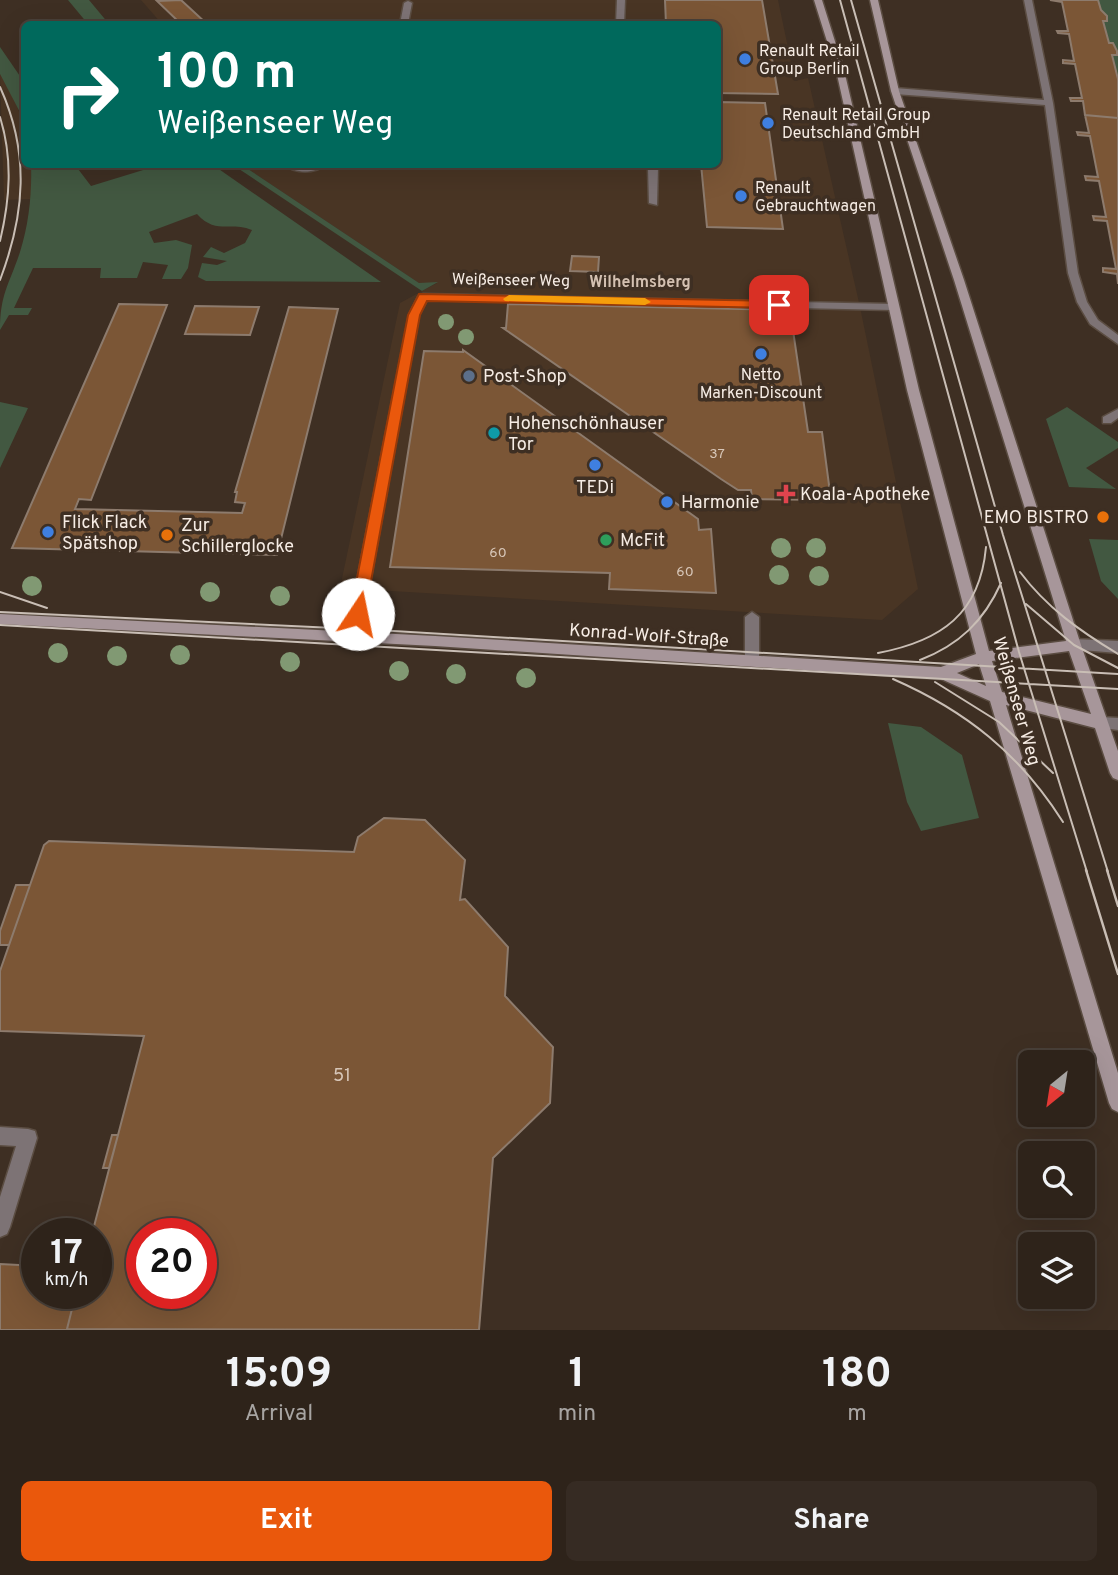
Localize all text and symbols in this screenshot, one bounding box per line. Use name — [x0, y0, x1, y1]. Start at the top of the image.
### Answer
place label: Renault Retail Group Berlin — [759, 42, 860, 80]
text: 100 m — [157, 44, 296, 106]
icon: right — [42, 49, 133, 140]
marker: Renault Retail Group Berlin — [737, 51, 753, 67]
text: Weißenseer Weg — [157, 105, 393, 145]
place label: Renault Retail Group Deutschland GmbH — [782, 106, 930, 144]
marker: Renault Retail Group Deutschland GmbH — [760, 115, 776, 131]
place label: Renault Gebrauchtwagen — [755, 179, 876, 217]
marker: Renault Gebrauchtwagen — [733, 188, 749, 204]
street label: Weißenseer Weg — [452, 270, 570, 292]
district label: Wilhelmsberg — [589, 273, 691, 293]
pin — [749, 275, 809, 335]
icon: arrive — [760, 286, 798, 324]
marker: Netto Marken-Discount — [753, 346, 769, 362]
place label: Post-Shop — [483, 366, 567, 389]
place label: Netto Marken-Discount — [700, 366, 822, 404]
marker: Post-Shop — [461, 368, 477, 384]
place label: Hohenschönhauser Tor — [508, 413, 664, 457]
marker: Hohenschönhauser Tor — [486, 425, 502, 441]
house number: 37 — [709, 446, 725, 463]
marker: TEDi — [587, 457, 603, 473]
place label: TEDi — [576, 477, 614, 500]
place label: Koala-Apotheke — [800, 484, 930, 507]
marker: Koala-Apotheke — [778, 486, 794, 502]
place label: Harmonie — [681, 492, 760, 515]
marker: Harmonie — [659, 494, 675, 510]
place label: EMO BISTRO — [984, 507, 1089, 530]
marker: EMO BISTRO — [1095, 509, 1111, 525]
place label: Flick Flack Spätshop — [62, 512, 147, 556]
place label: Zur Schillerglocke — [181, 515, 294, 559]
marker: Flick Flack Spätshop — [40, 524, 56, 540]
marker: Zur Schillerglocke — [159, 527, 175, 543]
place label: McFit — [620, 530, 665, 553]
marker: McFit — [598, 532, 614, 548]
house number: 60 — [489, 545, 507, 562]
house number: 60 — [676, 564, 694, 581]
position arrow — [321, 577, 395, 651]
street label: Konrad-Wolf-Straße — [568, 619, 730, 654]
street label: Weißenseer Weg — [986, 634, 1045, 768]
north arrow — [1018, 1050, 1096, 1127]
map controls — [1018, 1050, 1095, 1309]
house number: 51 — [333, 1065, 351, 1088]
button: search — [1018, 1141, 1095, 1218]
speed limit sign: 20 — [126, 1218, 217, 1309]
text: 17 — [50, 1232, 83, 1276]
button: layers — [1018, 1232, 1095, 1309]
text: km/h — [45, 1269, 88, 1292]
text: 15:09 — [226, 1349, 332, 1402]
text: 1 — [569, 1349, 585, 1402]
text: 180 — [822, 1349, 892, 1402]
text: Arrival — [245, 1400, 313, 1429]
text: min — [558, 1400, 596, 1429]
text: m — [847, 1400, 867, 1429]
button: Exit — [21, 1481, 552, 1561]
button: Share — [566, 1481, 1097, 1561]

